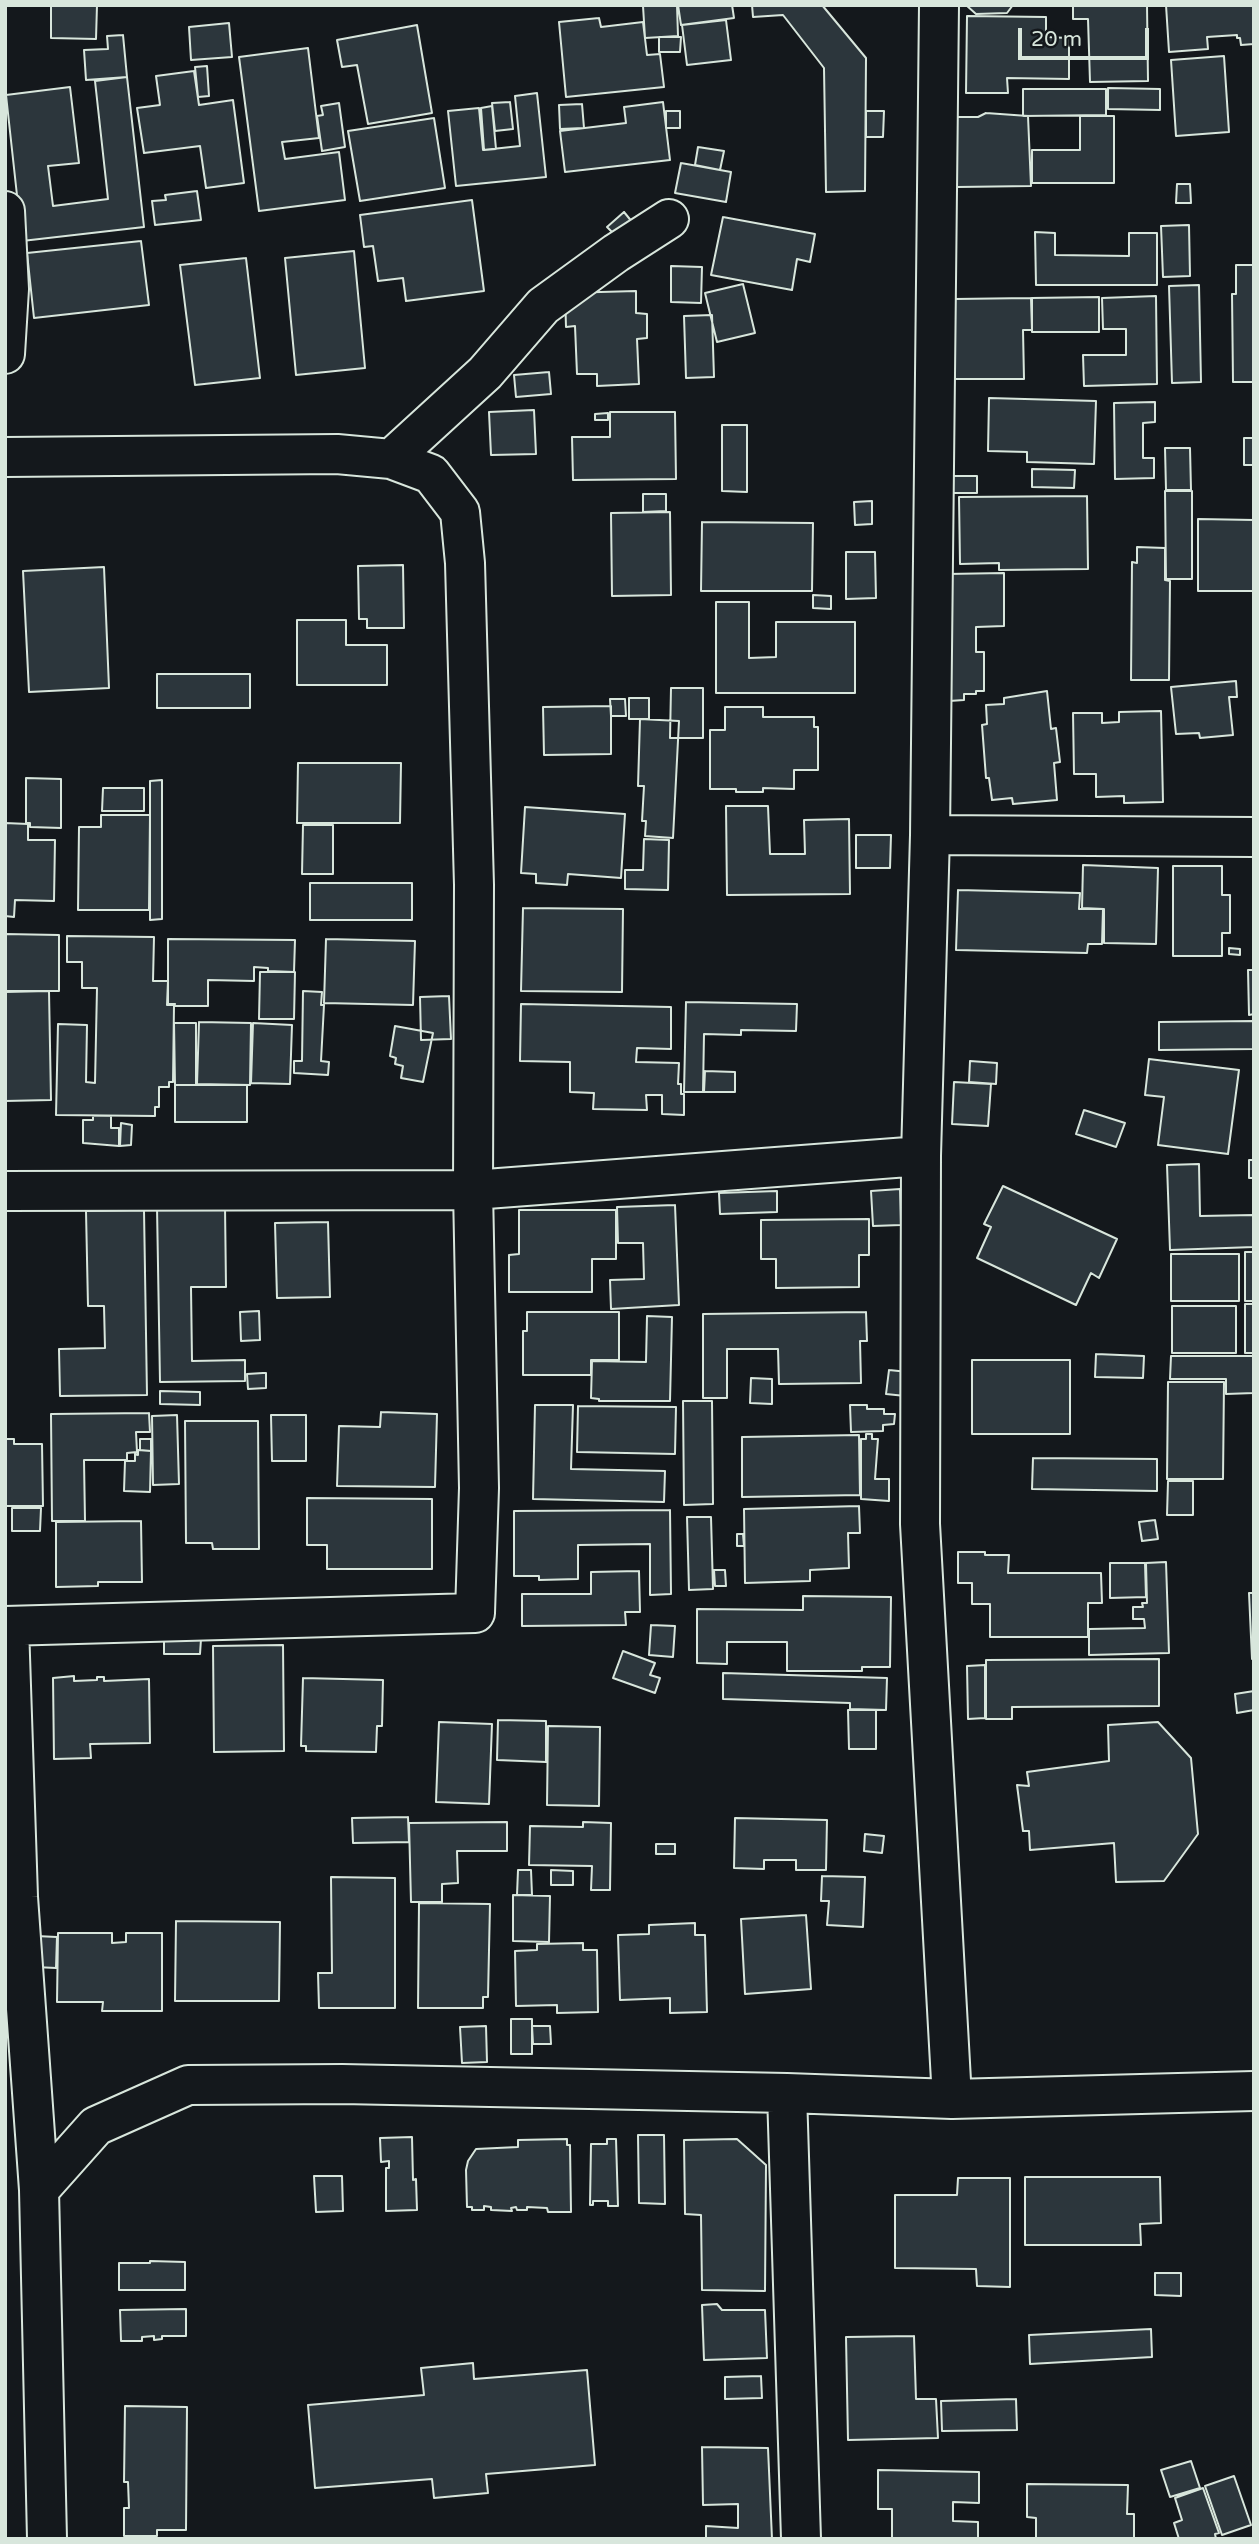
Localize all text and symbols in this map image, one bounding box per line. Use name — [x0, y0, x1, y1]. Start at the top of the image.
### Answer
scale bar — [1021, 14, 1152, 58]
text: 20 m — [1031, 27, 1082, 52]

